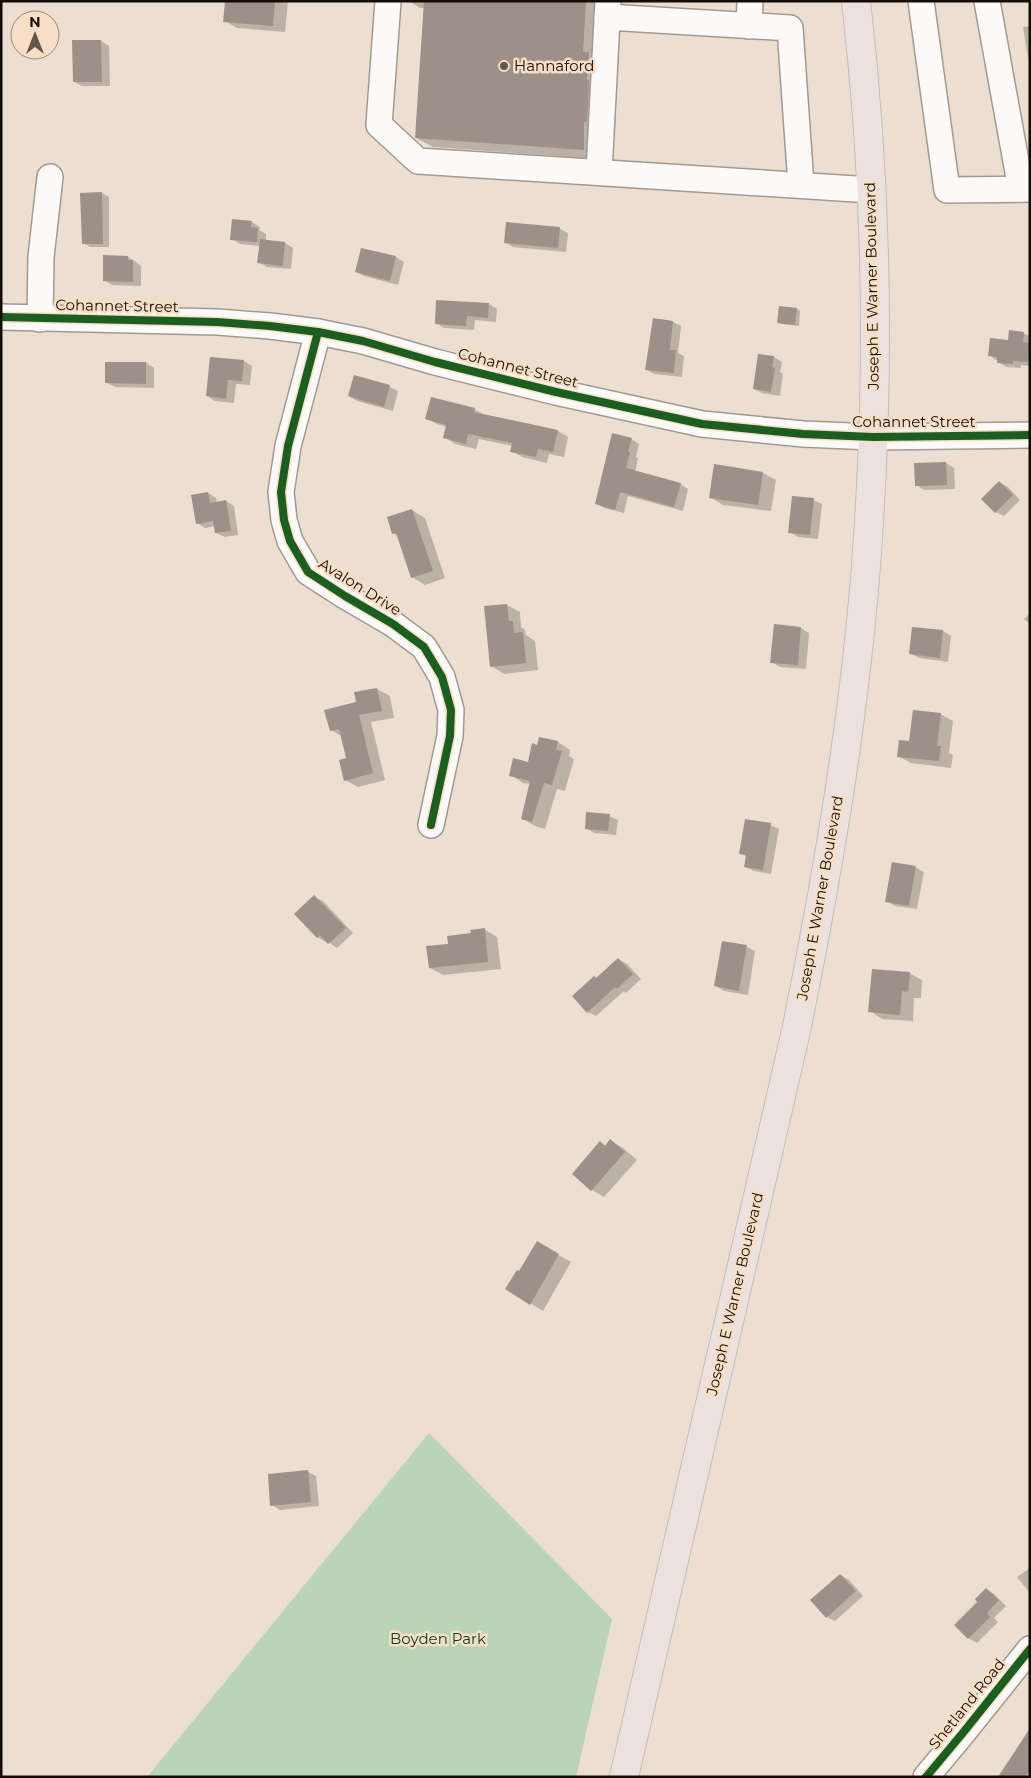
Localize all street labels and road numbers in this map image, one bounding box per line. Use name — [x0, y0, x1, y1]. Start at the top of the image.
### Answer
street label: Joseph E Warner Boulevard — [860, 182, 883, 391]
street label: Cohannet Street — [55, 295, 179, 316]
street label: Cohannet Street — [456, 343, 580, 392]
street label: Cohannet Street — [852, 412, 976, 431]
street label: Avalon Drive — [315, 554, 405, 620]
street label: Joseph E Warner Boulevard — [792, 794, 847, 1003]
street label: Joseph E Warner Boulevard — [702, 1191, 767, 1398]
street label: Shetland Road — [924, 1655, 1009, 1753]

